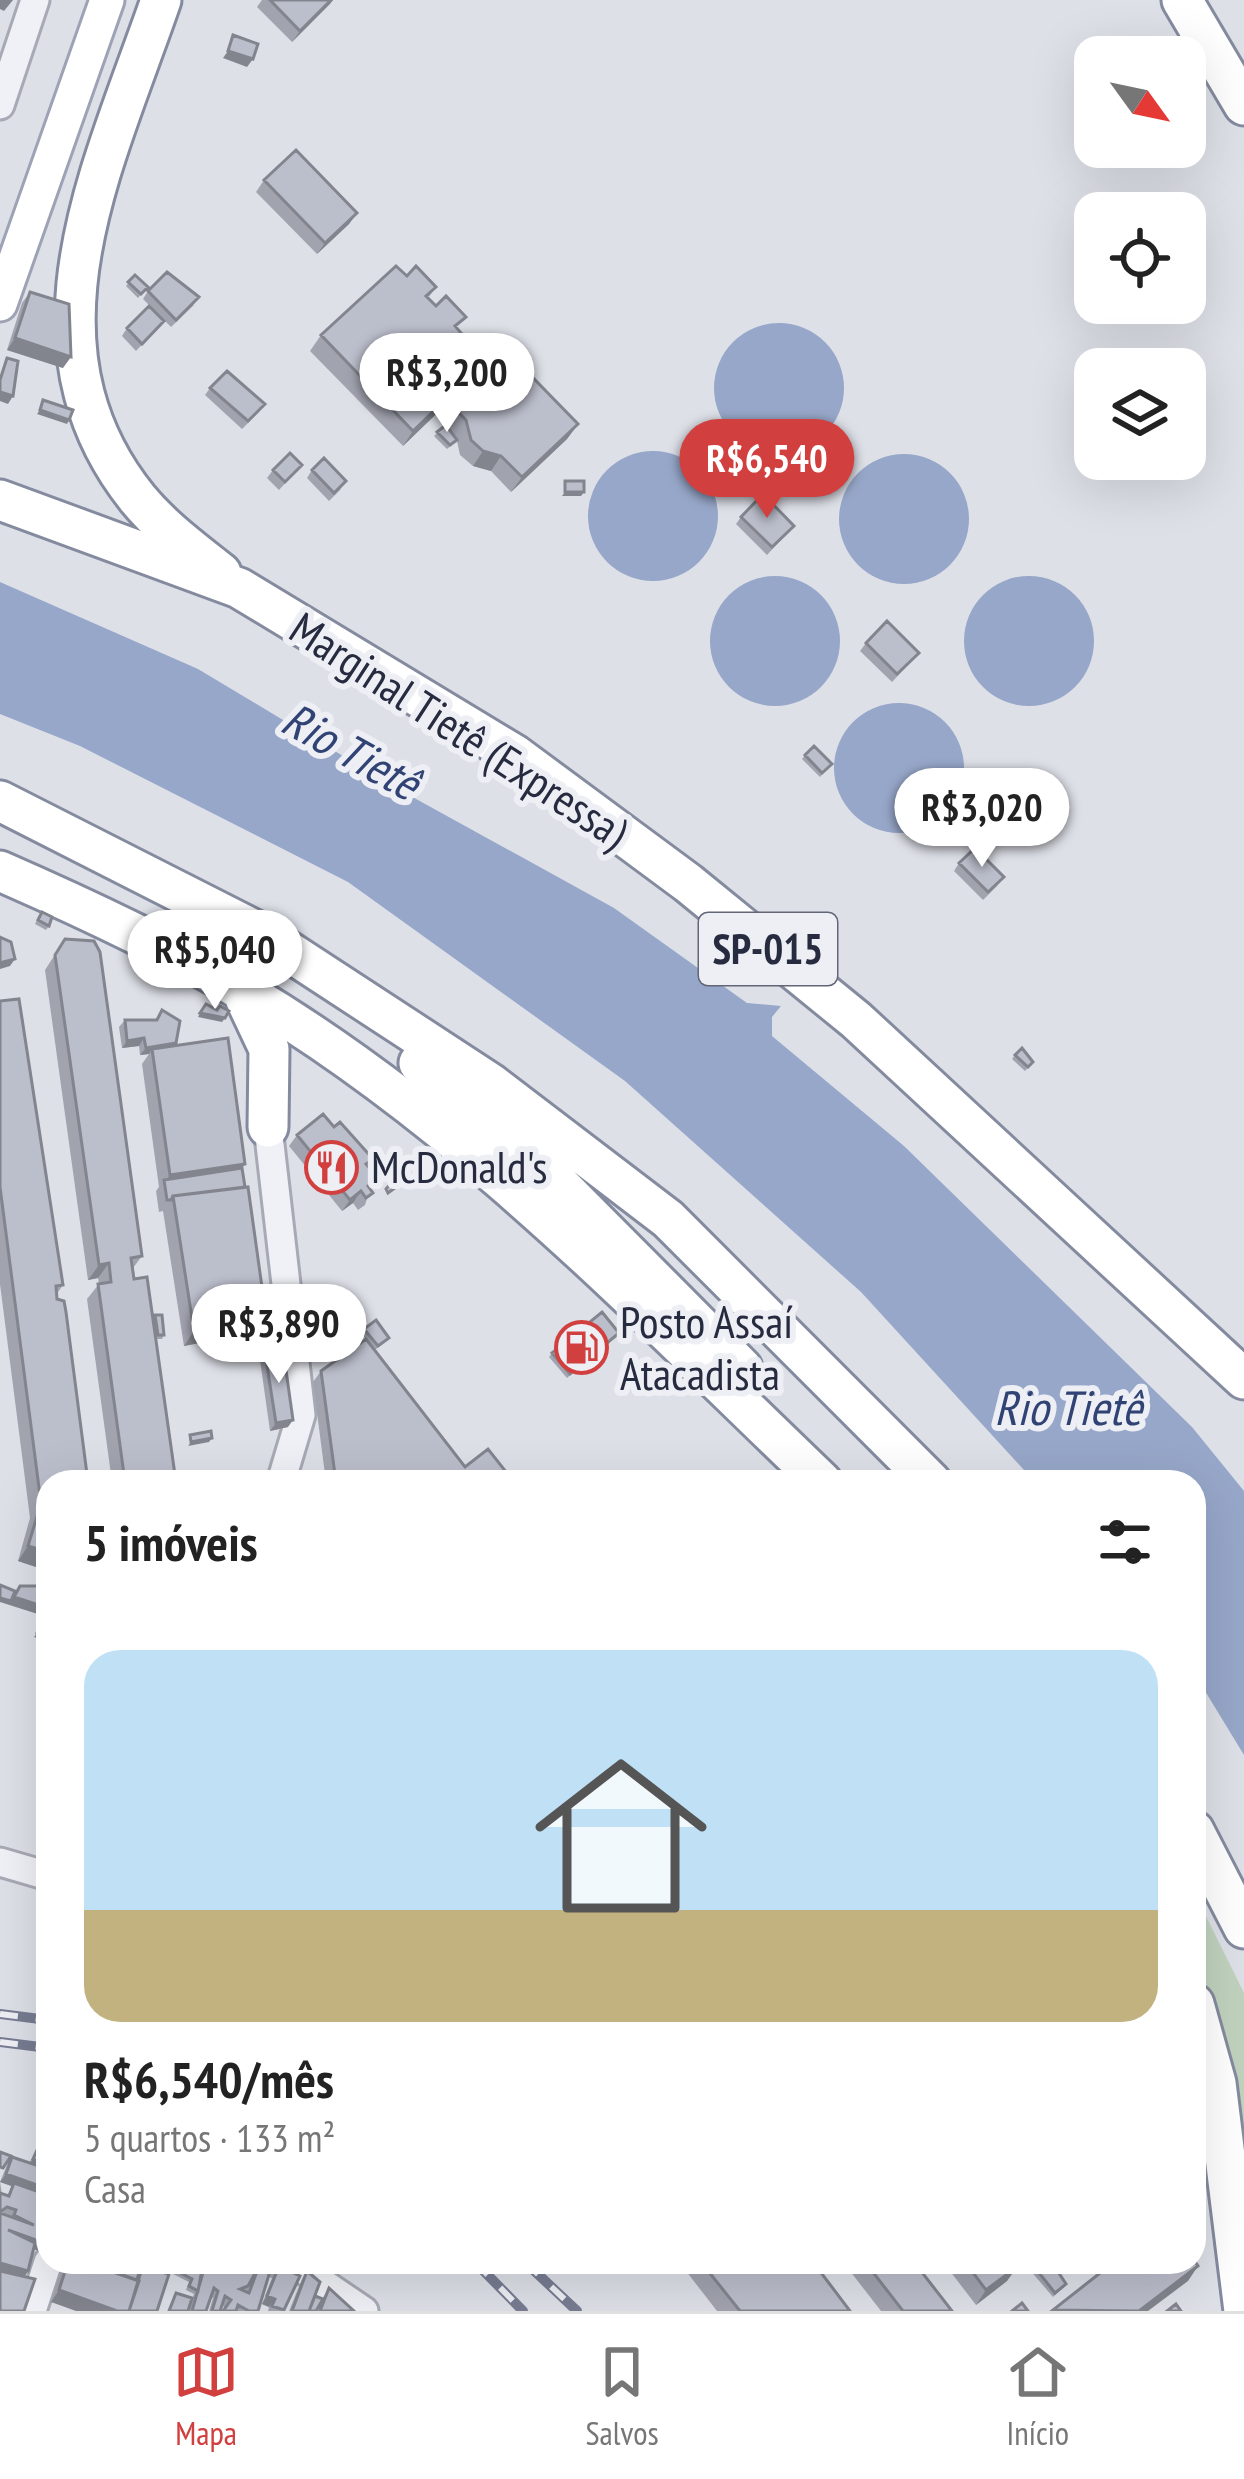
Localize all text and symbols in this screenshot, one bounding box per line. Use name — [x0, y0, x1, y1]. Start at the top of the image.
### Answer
north arrow — [1074, 36, 1206, 168]
map controls — [1074, 36, 1206, 480]
button: locate — [1074, 192, 1206, 324]
pin: R$3,200 — [336, 333, 558, 435]
text: R$3,200 — [386, 346, 508, 397]
button: layers — [1074, 348, 1206, 480]
pin: R$6,540 — [656, 419, 878, 521]
text: R$6,540 — [706, 432, 828, 483]
street label: Marginal Tietê (Expressa) — [280, 598, 640, 860]
water label: Rio Tietê — [272, 687, 434, 815]
pin: R$3,020 — [871, 768, 1093, 870]
text: R$3,020 — [921, 781, 1043, 832]
pin: R$5,040 — [104, 910, 326, 1012]
road number: SP-015 — [699, 913, 837, 985]
text: R$5,040 — [154, 923, 276, 974]
place label: McDonald's — [371, 1137, 548, 1195]
restaurant icon: McDonald's — [304, 1139, 360, 1195]
pin: R$3,890 — [168, 1284, 390, 1386]
place label: Posto Assaí Atacadista — [620, 1292, 793, 1402]
text: R$3,890 — [218, 1297, 340, 1348]
fuel station icon: Posto Assaí Atacadista — [553, 1320, 609, 1376]
water label: Rio Tietê — [994, 1376, 1145, 1438]
text: 5 imóveis — [84, 1509, 258, 1575]
icon: filters — [1092, 1509, 1158, 1575]
icon: home — [513, 1728, 729, 1944]
text: R$6,540/mês — [84, 2046, 334, 2112]
text: 5 quartos · 133 m² — [84, 2112, 335, 2163]
text: Casa — [84, 2163, 146, 2214]
tab: Mapa — [173, 2339, 239, 2454]
tab: Salvos — [585, 2339, 659, 2454]
tab: Início — [1005, 2339, 1071, 2454]

